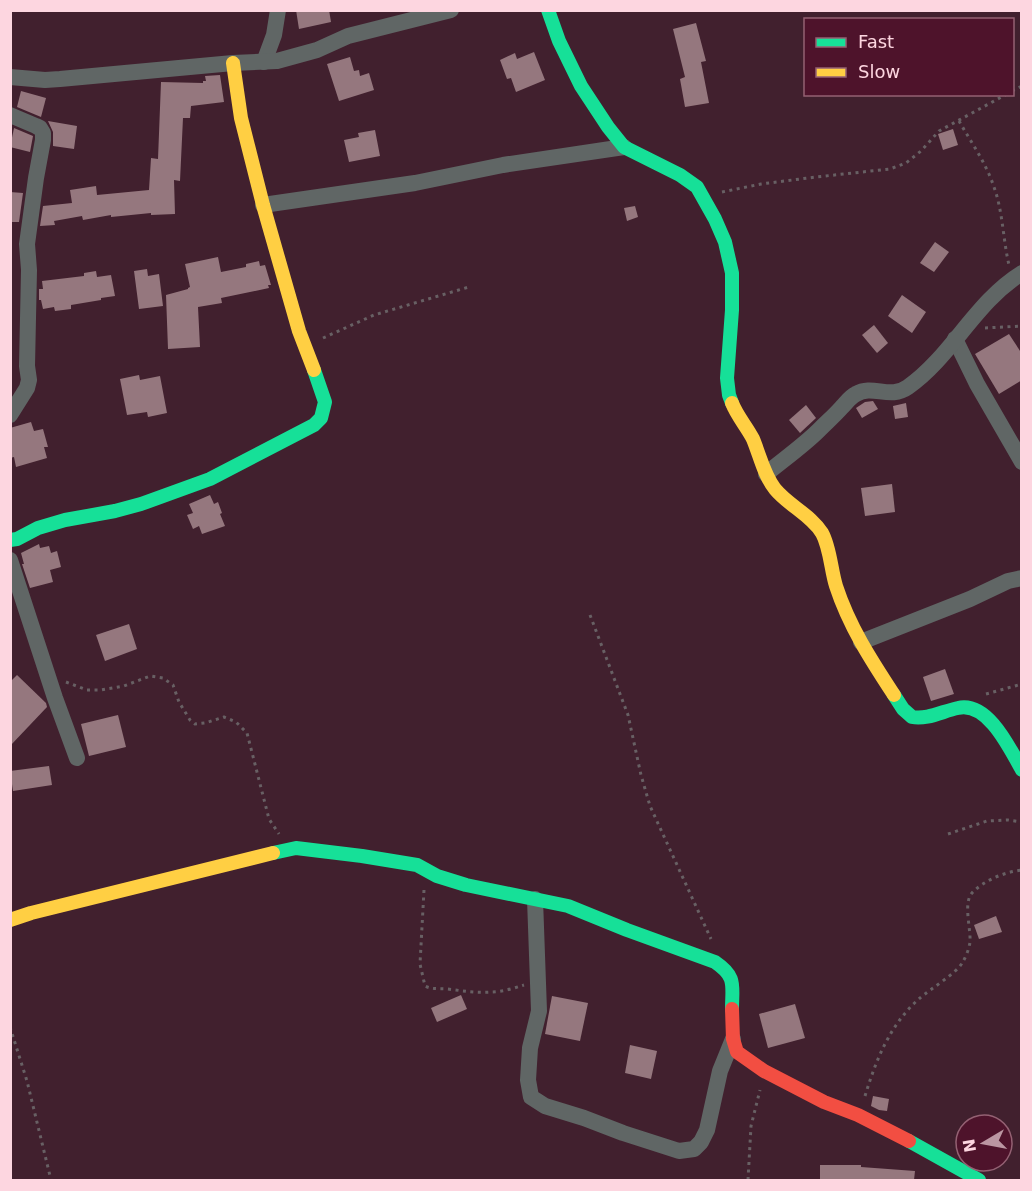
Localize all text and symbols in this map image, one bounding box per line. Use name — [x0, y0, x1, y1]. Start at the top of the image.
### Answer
legend — [804, 18, 1014, 96]
text: Fast — [858, 31, 894, 52]
text: Slow — [858, 61, 900, 82]
north arrow — [954, 1113, 1014, 1173]
text: N — [959, 1137, 980, 1154]

